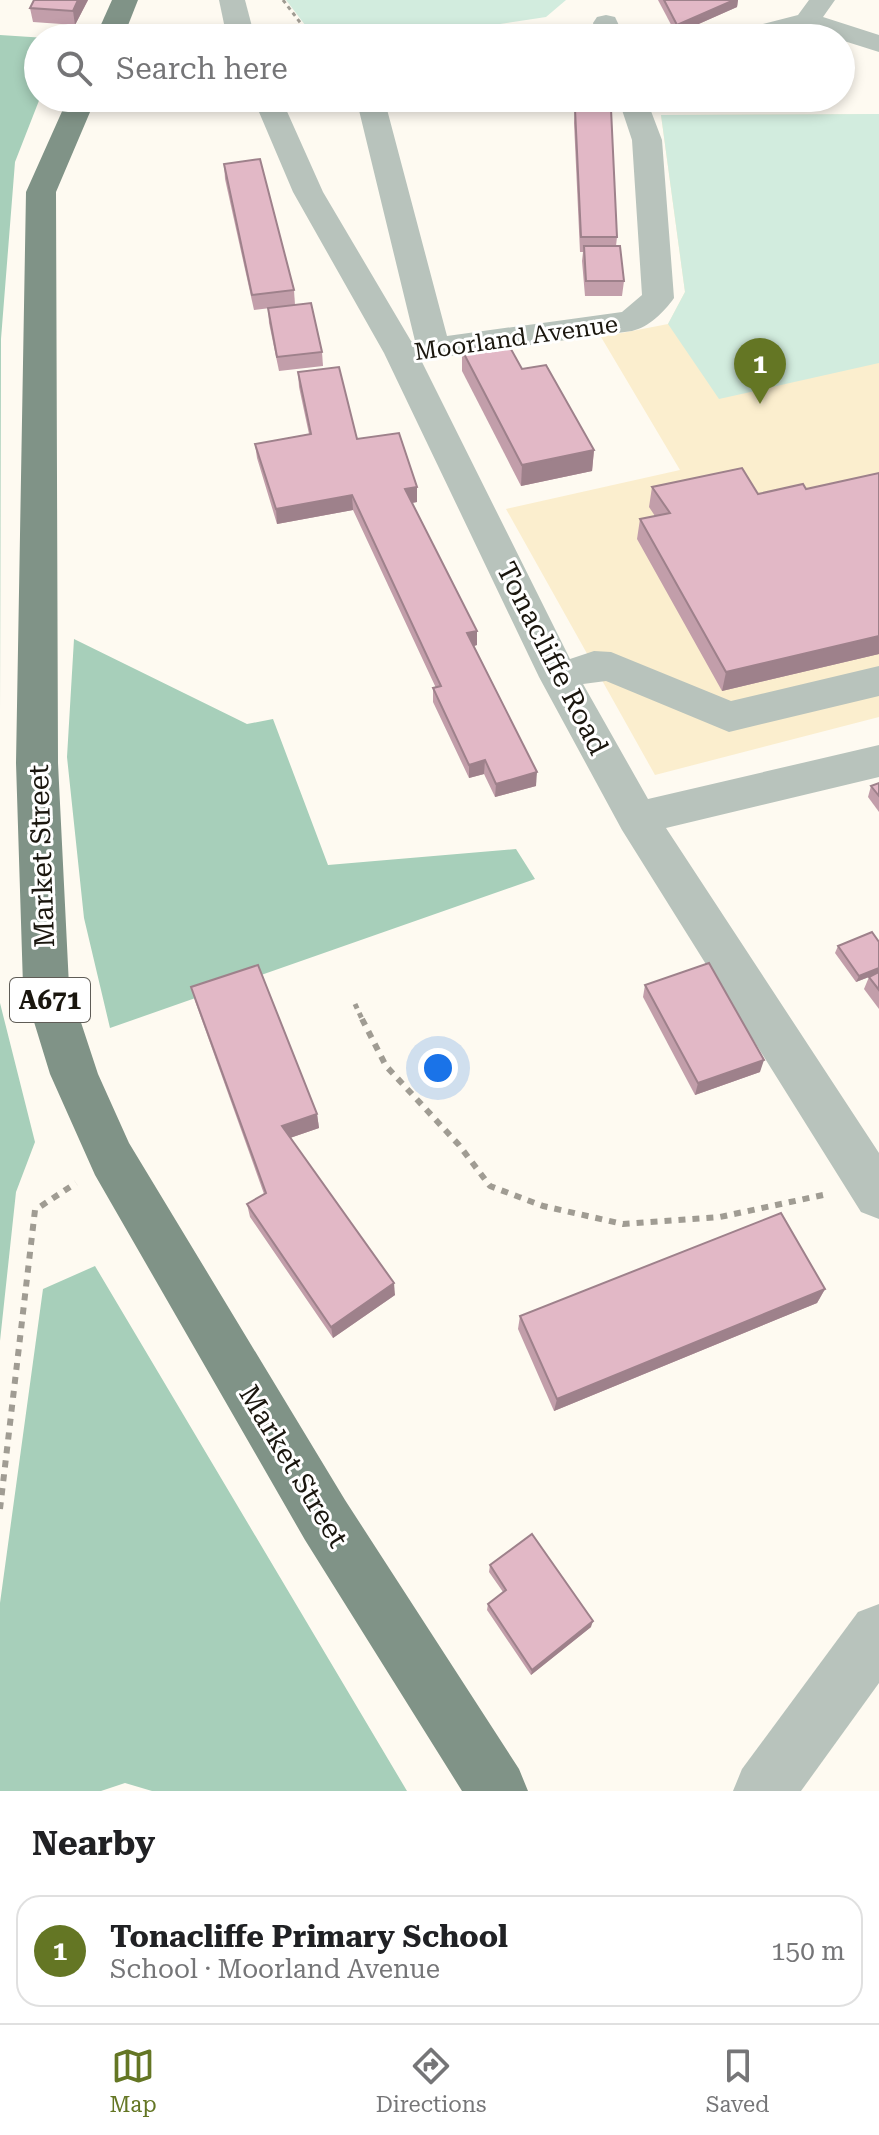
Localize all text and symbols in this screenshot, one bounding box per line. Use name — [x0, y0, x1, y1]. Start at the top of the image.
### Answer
search box — [24, 24, 855, 112]
icon: search — [52, 46, 96, 90]
text: Search here — [116, 51, 288, 86]
street label: Moorland Avenue — [412, 310, 620, 366]
pin: 1 — [734, 338, 786, 404]
street label: Tonacliffe Road — [490, 556, 615, 760]
street label: Market Street — [22, 764, 61, 948]
road number: A671 — [10, 978, 90, 1022]
your location — [418, 1048, 458, 1088]
street label: Market Street — [232, 1379, 355, 1553]
text: Nearby — [32, 1823, 155, 1863]
text: Tonacliffe Primary School — [110, 1919, 508, 1954]
text: 1 — [53, 1936, 67, 1966]
text: 150 m — [771, 1936, 845, 1966]
text: School · Moorland Avenue — [110, 1954, 440, 1984]
tab: Map — [110, 2044, 157, 2117]
tab: Directions — [376, 2044, 486, 2117]
tab: Saved — [706, 2044, 769, 2117]

